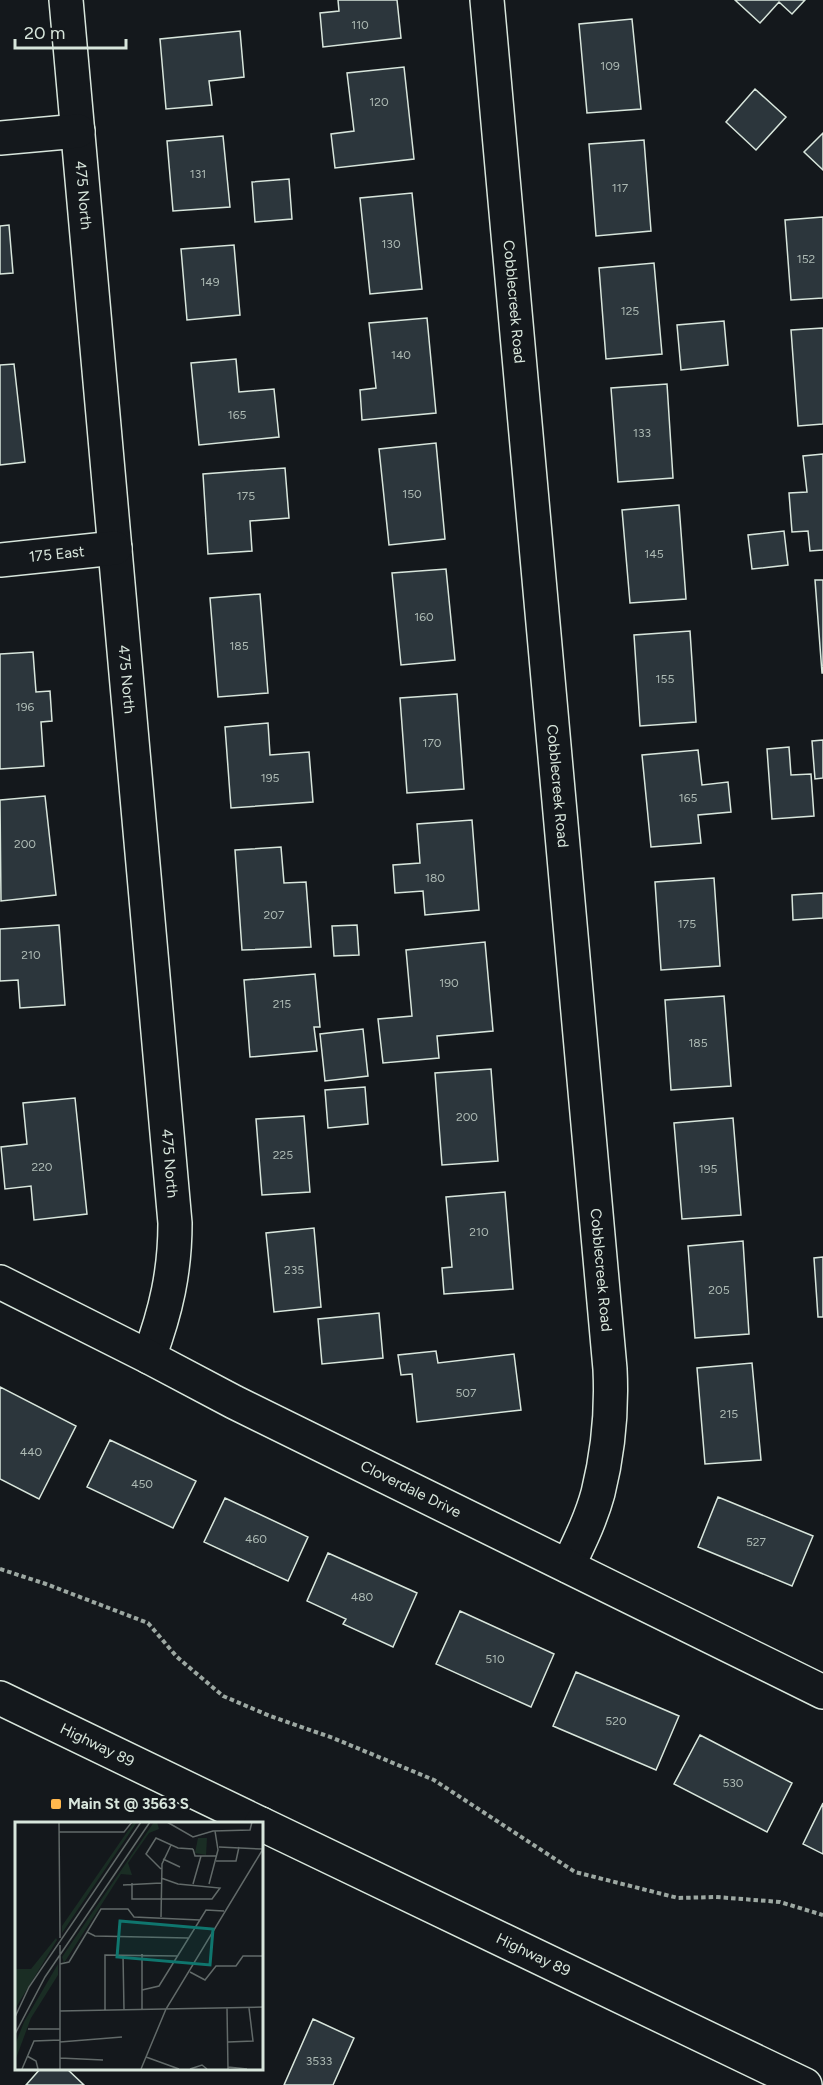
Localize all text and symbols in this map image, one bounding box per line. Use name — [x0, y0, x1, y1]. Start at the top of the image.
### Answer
scale bar — [15, 12, 126, 50]
house number: 110 — [351, 18, 369, 32]
text: 20 m — [24, 22, 65, 44]
house number: 109 — [600, 59, 620, 73]
house number: 120 — [369, 95, 389, 109]
street label: 475 North — [71, 160, 95, 230]
house number: 131 — [190, 167, 206, 181]
house number: 117 — [612, 181, 629, 195]
house number: 130 — [381, 237, 401, 251]
street label: Cobblecreek Road — [500, 239, 529, 364]
house number: 152 — [797, 252, 815, 266]
house number: 149 — [200, 275, 220, 289]
house number: 125 — [621, 304, 639, 318]
house number: 140 — [391, 348, 411, 362]
house number: 165 — [228, 408, 246, 422]
house number: 133 — [633, 426, 651, 440]
house number: 150 — [402, 487, 422, 501]
house number: 175 — [237, 489, 255, 503]
street label: 175 East — [28, 542, 86, 566]
house number: 145 — [644, 547, 664, 561]
house number: 160 — [414, 610, 434, 624]
house number: 185 — [229, 639, 249, 653]
street label: 475 North — [115, 644, 139, 715]
house number: 155 — [656, 672, 674, 686]
house number: 196 — [16, 700, 34, 714]
street label: Cobblecreek Road — [543, 723, 572, 848]
house number: 170 — [422, 736, 442, 750]
house number: 195 — [261, 771, 279, 785]
house number: 165 — [679, 791, 697, 805]
house number: 200 — [14, 837, 36, 851]
house number: 180 — [425, 871, 445, 885]
house number: 207 — [264, 908, 285, 922]
house number: 175 — [678, 917, 696, 931]
house number: 210 — [21, 948, 41, 962]
house number: 190 — [439, 976, 459, 990]
house number: 215 — [273, 997, 291, 1011]
house number: 185 — [688, 1036, 708, 1050]
house number: 200 — [456, 1110, 478, 1124]
street label: 475 North — [158, 1128, 182, 1199]
house number: 225 — [273, 1148, 293, 1162]
house number: 220 — [31, 1160, 53, 1174]
house number: 195 — [699, 1162, 717, 1176]
street label: Cobblecreek Road — [587, 1207, 616, 1332]
house number: 210 — [469, 1225, 489, 1239]
house number: 235 — [284, 1263, 304, 1277]
house number: 205 — [708, 1283, 730, 1297]
house number: 507 — [455, 1386, 477, 1400]
house number: 215 — [720, 1407, 738, 1421]
house number: 440 — [20, 1445, 43, 1459]
street label: Cloverdale Drive — [357, 1457, 464, 1521]
house number: 450 — [131, 1477, 153, 1491]
house number: 460 — [245, 1532, 267, 1546]
house number: 527 — [746, 1535, 767, 1549]
house number: 480 — [351, 1590, 374, 1604]
house number: 510 — [485, 1652, 505, 1666]
house number: 520 — [605, 1714, 627, 1728]
street label: Highway 89 — [57, 1719, 137, 1771]
house number: 530 — [722, 1776, 744, 1790]
place label: Main St @ 3563 S — [68, 1795, 189, 1813]
marker: Main St @ 3563 S — [49, 1797, 63, 1811]
inset map — [15, 1822, 262, 2070]
street label: Highway 89 — [493, 1929, 573, 1980]
house number: 3533 — [306, 2054, 332, 2068]

